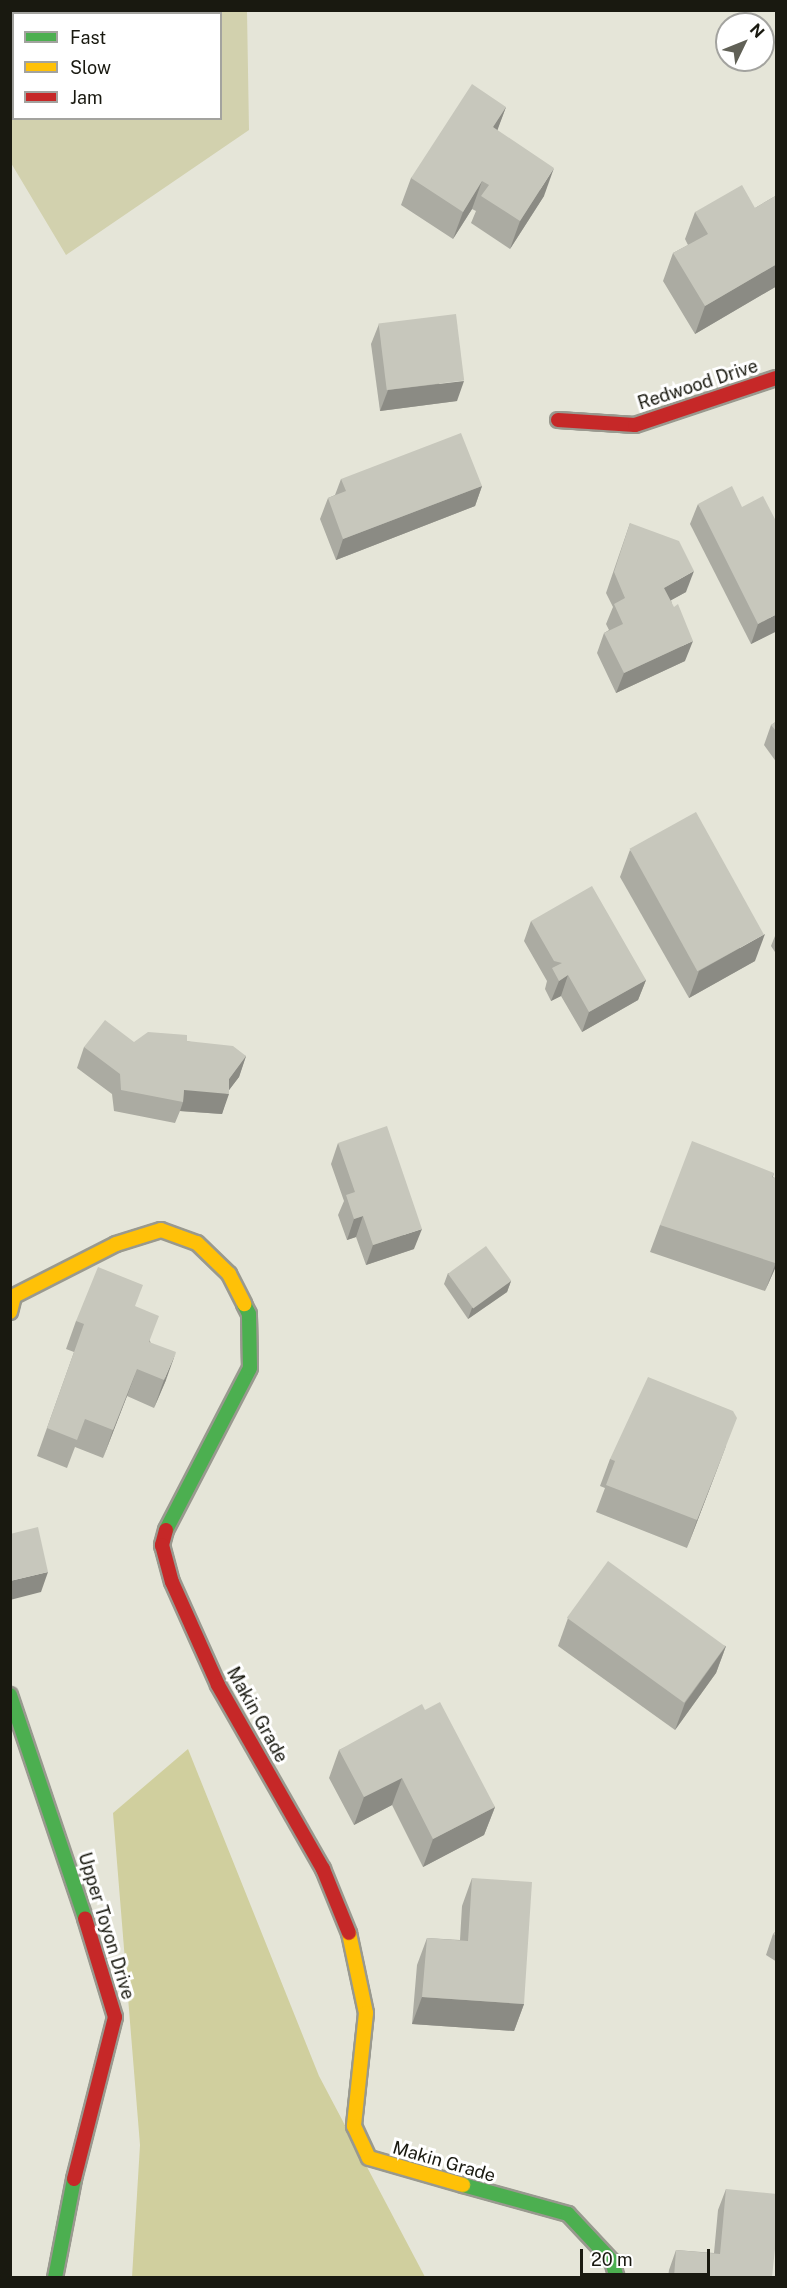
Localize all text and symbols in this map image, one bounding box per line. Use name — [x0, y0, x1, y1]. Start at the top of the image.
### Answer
legend — [12, 12, 222, 120]
north arrow — [715, 12, 775, 72]
text: N — [746, 20, 768, 42]
text: Fast — [70, 27, 106, 48]
text: Slow — [70, 57, 111, 78]
text: Jam — [70, 87, 103, 108]
street label: Redwood Drive — [635, 355, 761, 415]
street label: Makin Grade — [222, 1663, 292, 1767]
street label: Upper Toyon Drive — [73, 1850, 139, 2002]
street label: Makin Grade — [390, 2137, 498, 2187]
scale bar — [583, 2237, 714, 2275]
text: 20 m — [591, 2249, 633, 2270]

